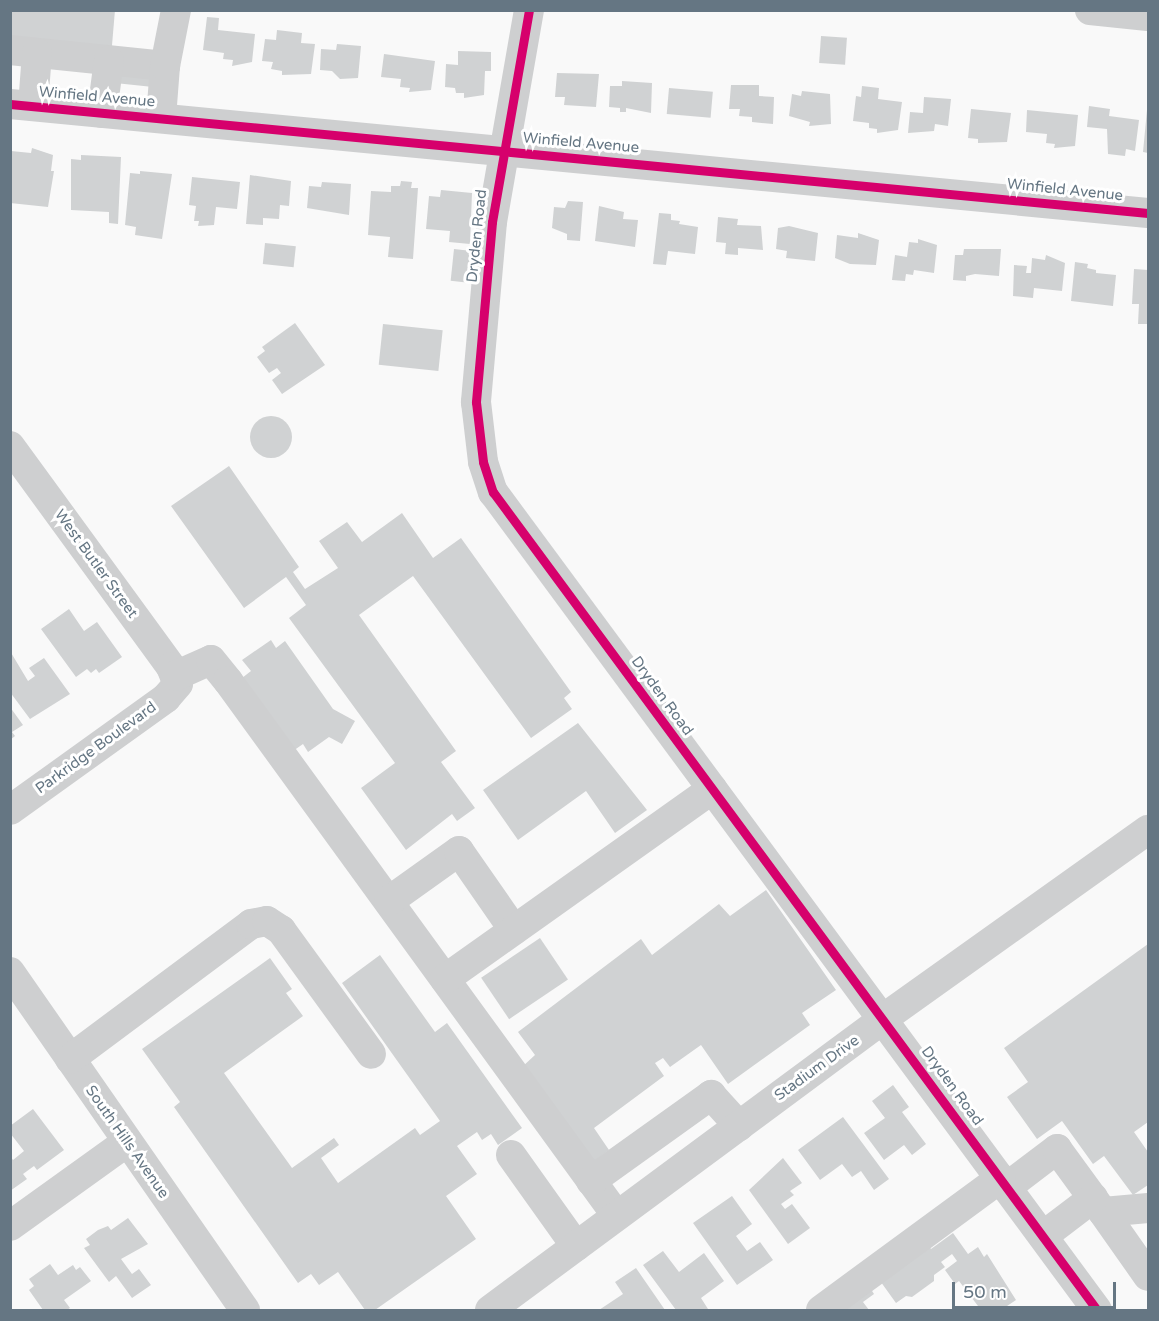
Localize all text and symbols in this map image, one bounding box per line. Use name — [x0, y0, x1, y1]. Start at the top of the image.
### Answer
street label: Winfield Avenue — [38, 83, 156, 111]
street label: Winfield Avenue — [522, 129, 640, 157]
street label: Winfield Avenue — [1006, 175, 1124, 205]
street label: Dryden Road — [463, 189, 491, 283]
street label: West Butler Street — [51, 506, 141, 622]
street label: Dryden Road — [627, 653, 697, 739]
street label: Parkridge Boulevard — [32, 698, 160, 798]
street label: Stadium Drive — [771, 1031, 863, 1105]
street label: Dryden Road — [917, 1043, 987, 1129]
street label: South Hills Avenue — [81, 1082, 173, 1202]
scale bar — [955, 1270, 1118, 1308]
text: 50 m — [963, 1281, 1007, 1303]

